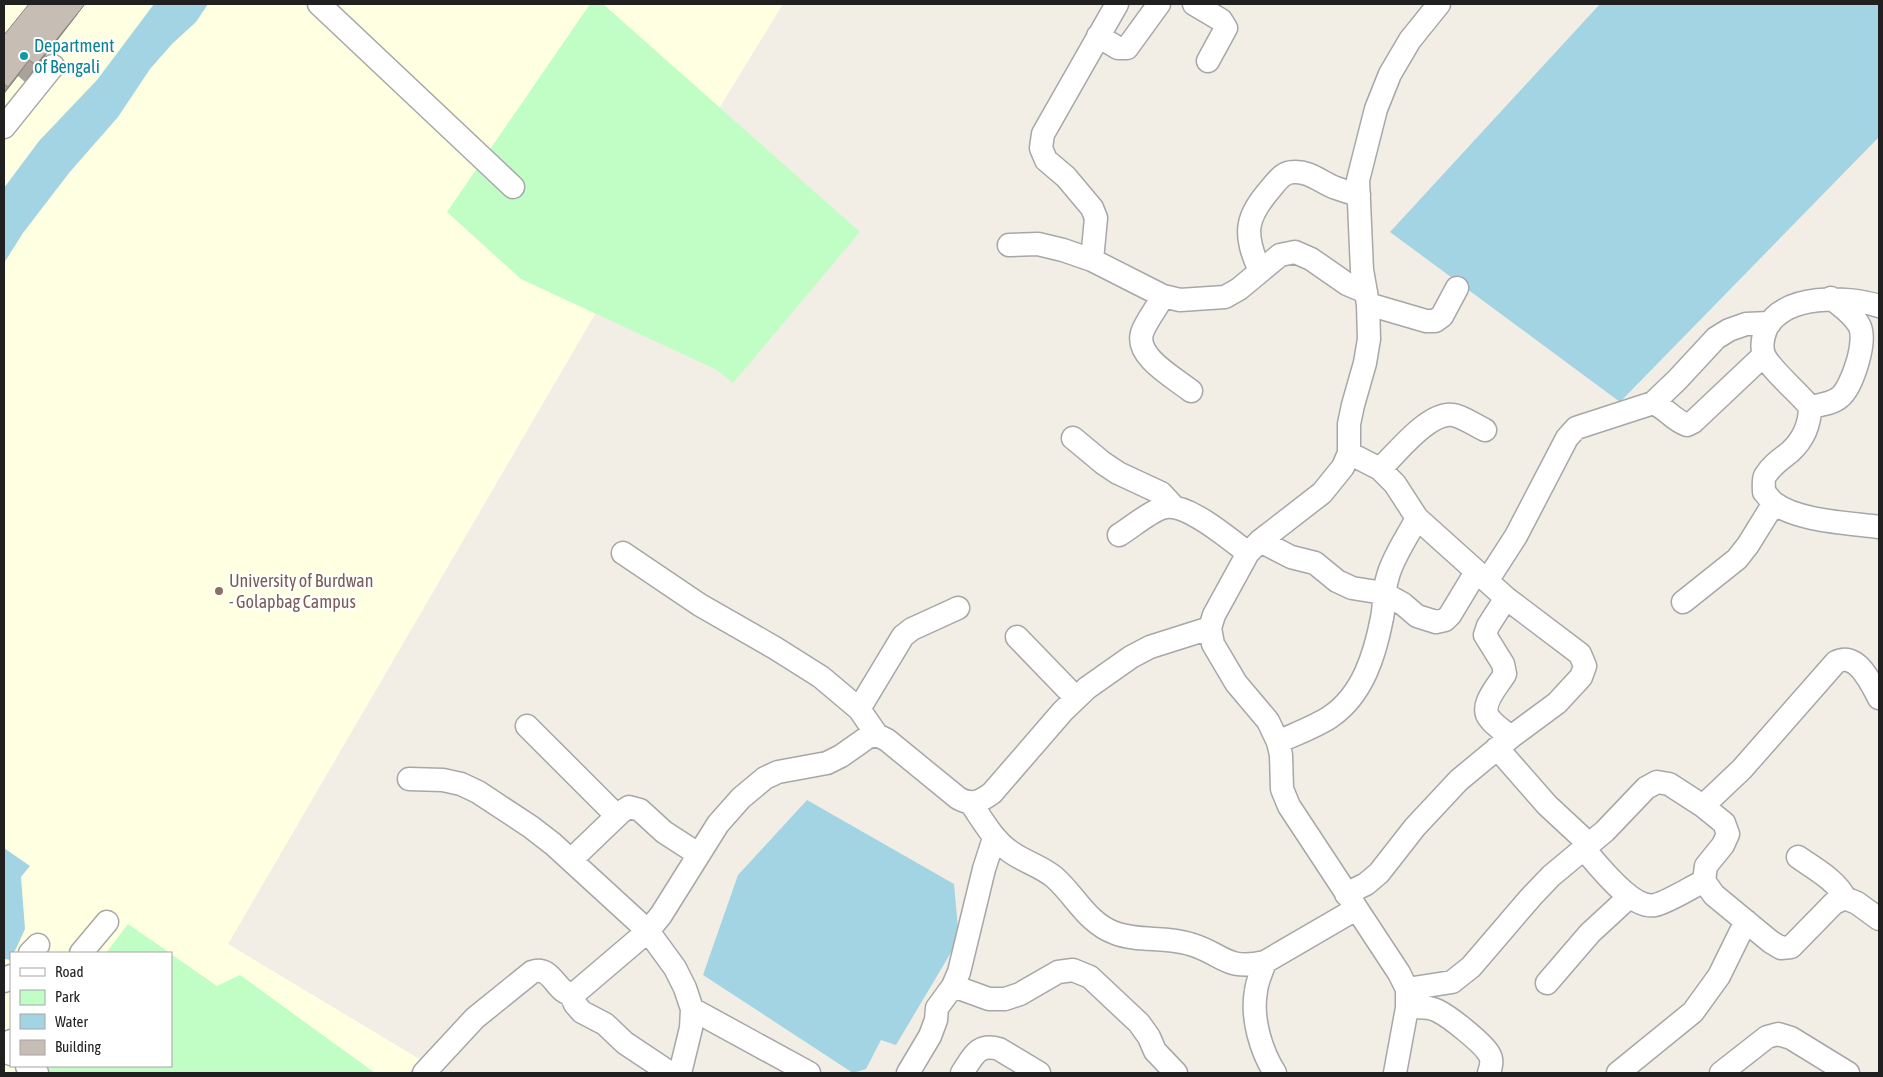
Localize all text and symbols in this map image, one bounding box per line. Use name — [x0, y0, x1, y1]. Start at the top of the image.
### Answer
place label: Department of Bengali — [34, 35, 115, 77]
marker: Department of Bengali — [18, 50, 30, 62]
place label: University of Burdwan - Golapbag Campus — [229, 570, 373, 612]
marker: University of Burdwan - Golapbag Campus — [213, 585, 225, 597]
legend — [10, 952, 172, 1067]
text: Road — [55, 963, 84, 980]
text: Park — [55, 988, 80, 1005]
text: Water — [55, 1013, 88, 1030]
text: Building — [55, 1038, 101, 1055]

